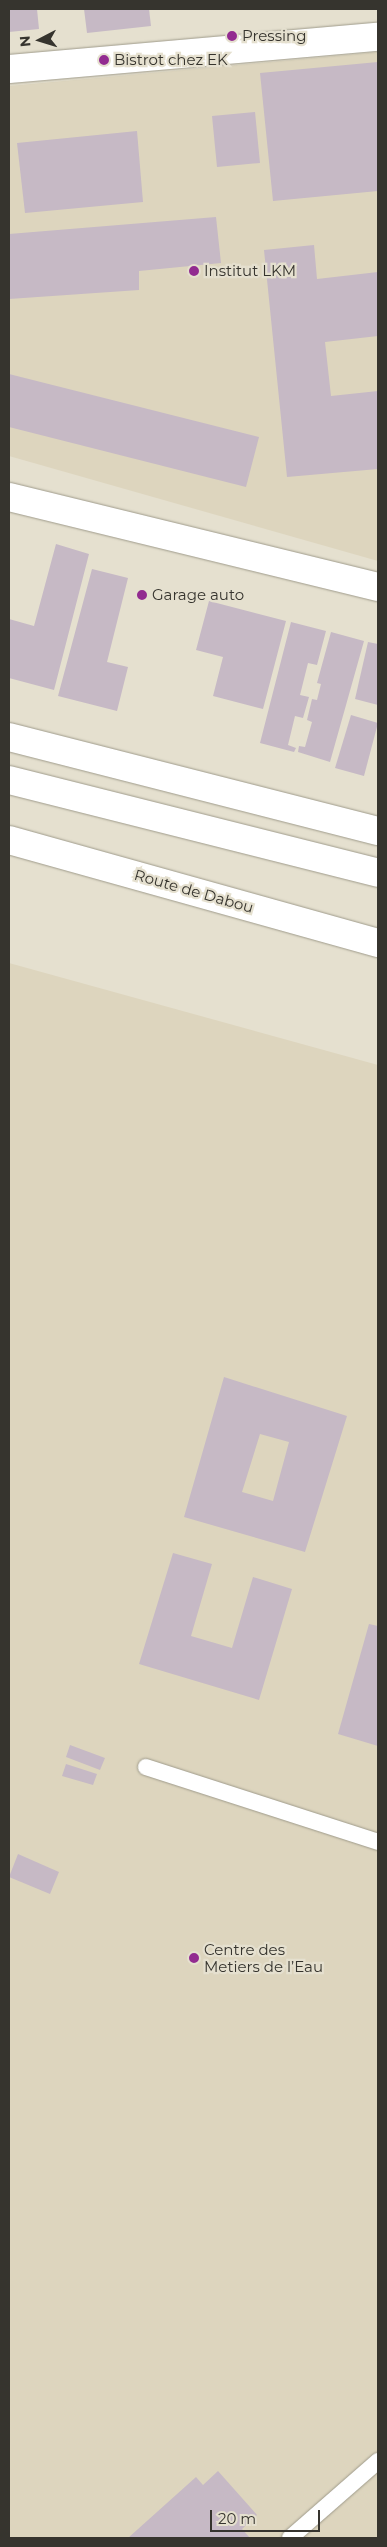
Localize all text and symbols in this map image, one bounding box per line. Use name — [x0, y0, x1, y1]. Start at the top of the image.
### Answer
north arrow — [15, 15, 65, 65]
place label: Pressing — [242, 27, 306, 45]
marker: Pressing — [226, 30, 238, 42]
text: N — [16, 35, 35, 48]
place label: Bistrot chez EK — [114, 51, 228, 69]
marker: Bistrot chez EK — [98, 54, 110, 66]
place label: Institut LKM — [204, 262, 296, 280]
marker: Institut LKM — [188, 265, 200, 277]
place label: Garage auto — [152, 586, 244, 604]
marker: Garage auto — [136, 589, 148, 601]
street label: Route de Dabou — [132, 865, 256, 917]
place label: Centre des Metiers de l’Eau — [204, 1940, 323, 1975]
marker: Centre des Metiers de l’Eau — [188, 1952, 200, 1964]
scale bar — [212, 2500, 322, 2532]
text: 20 m — [218, 2509, 256, 2528]

